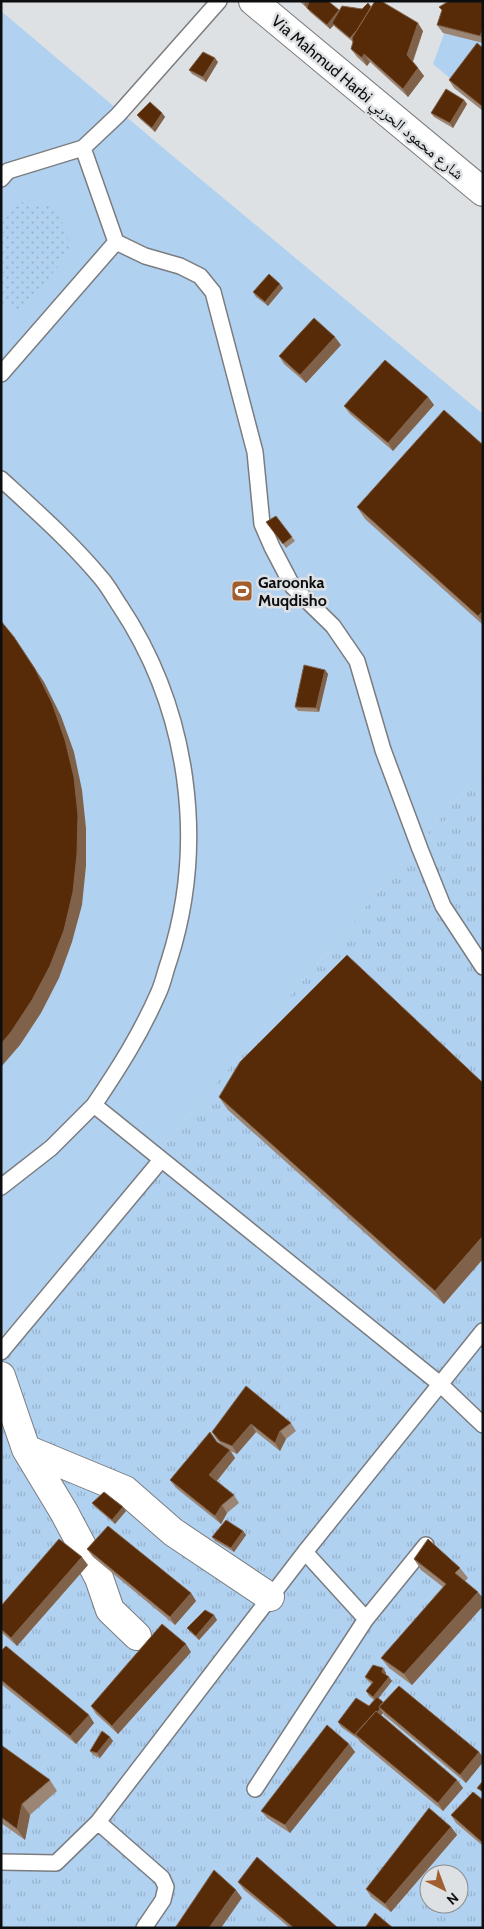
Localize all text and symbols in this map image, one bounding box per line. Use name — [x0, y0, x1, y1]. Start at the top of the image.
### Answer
street label: Via Mahmud Harbi شارع محمود الحربي — [266, 11, 468, 186]
place label: Garoonka Muqdisho — [258, 573, 327, 610]
sports icon: Garoonka Muqdisho — [230, 579, 254, 603]
north arrow — [419, 1864, 469, 1914]
text: N — [443, 1889, 462, 1909]

